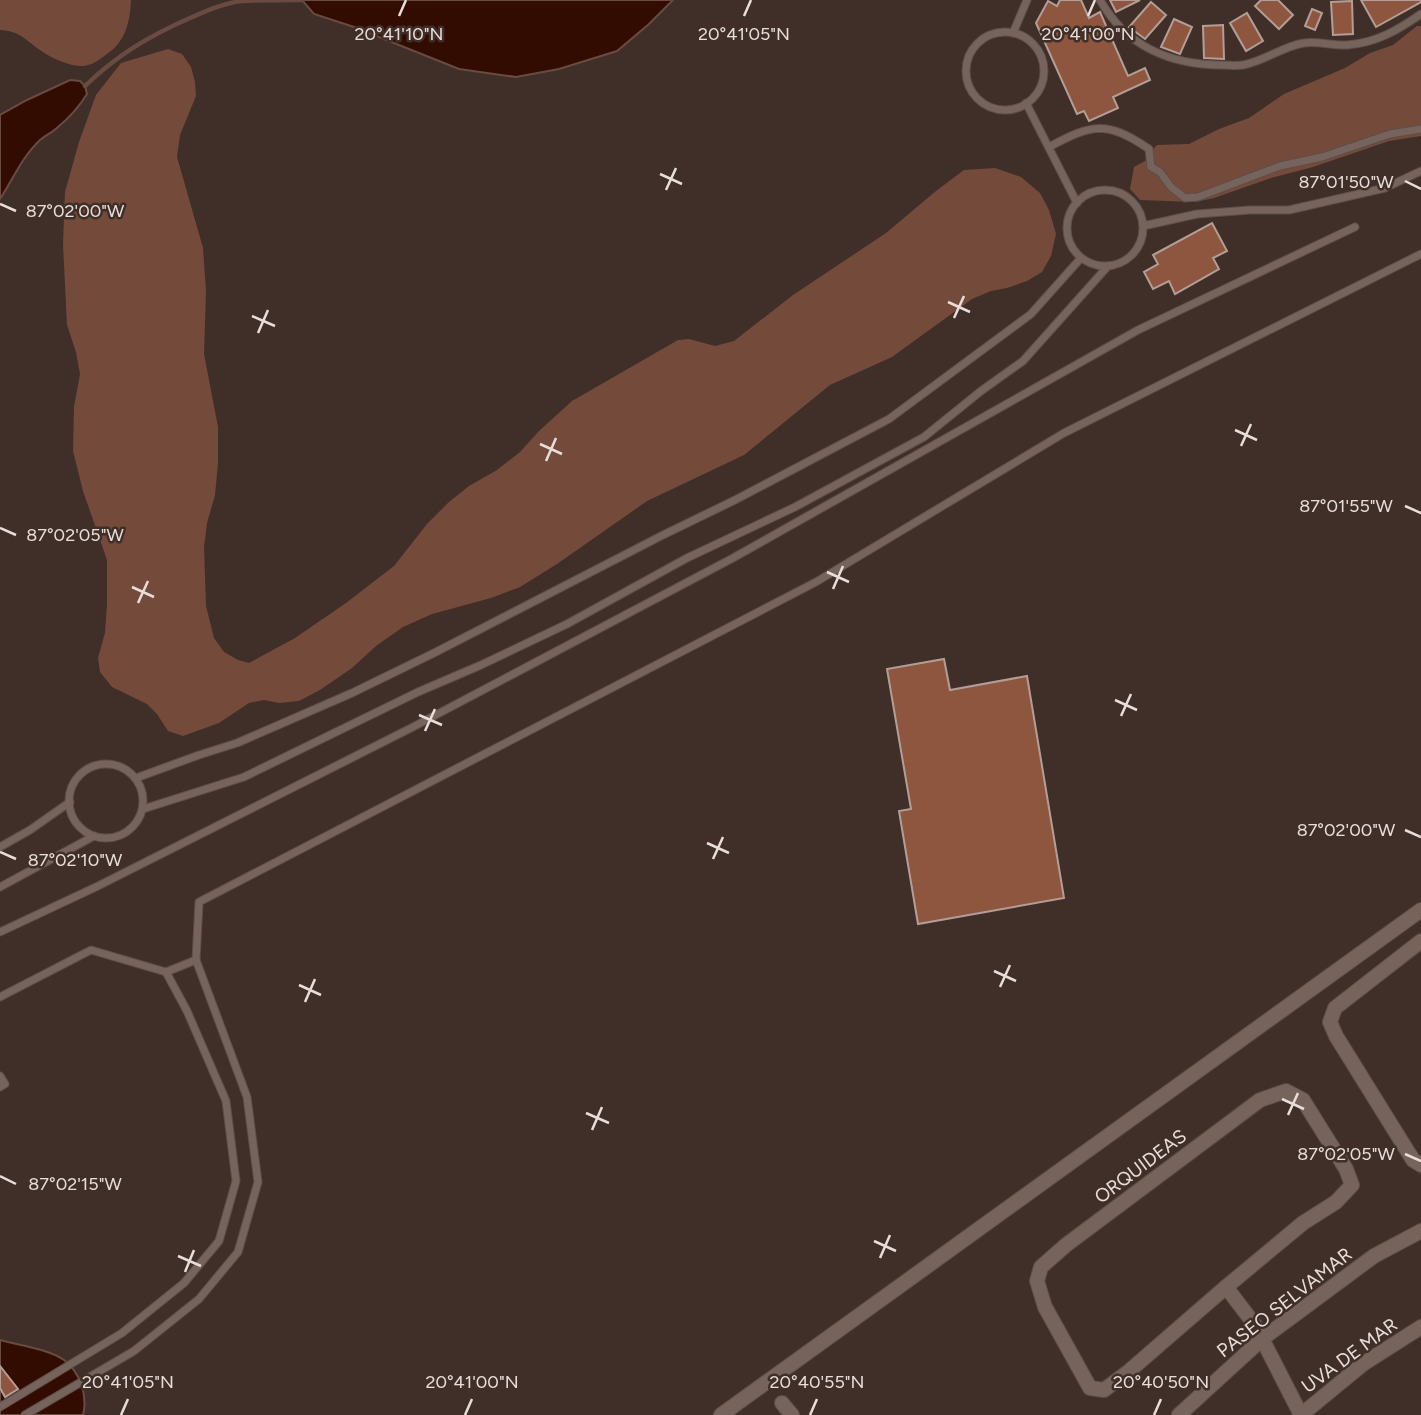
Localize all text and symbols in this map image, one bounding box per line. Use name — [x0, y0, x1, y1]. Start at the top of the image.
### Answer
text: 20°41'10"N — [354, 23, 444, 45]
text: 20°41'05"N — [698, 23, 790, 45]
text: 20°41'00"N — [1041, 23, 1135, 45]
text: 87°01'50"W — [1299, 171, 1394, 193]
text: 87°02'00"W — [26, 200, 125, 222]
text: 87°01'55"W — [1299, 495, 1394, 517]
text: 87°02'05"W — [26, 524, 124, 546]
text: 87°02'00"W — [1297, 819, 1396, 841]
text: 87°02'10"W — [28, 849, 123, 871]
street label: ORQUIDEAS — [1090, 1124, 1191, 1208]
text: 87°02'05"W — [1297, 1143, 1395, 1165]
text: 87°02'15"W — [28, 1173, 122, 1195]
street label: PASEO SELVAMAR — [1212, 1242, 1356, 1362]
street label: UVA DE MAR — [1297, 1313, 1402, 1398]
text: 20°41'05"N — [82, 1371, 174, 1393]
text: 20°41'00"N — [425, 1371, 519, 1393]
text: 20°40'55"N — [770, 1371, 864, 1393]
text: 20°40'50"N — [1113, 1371, 1209, 1393]

